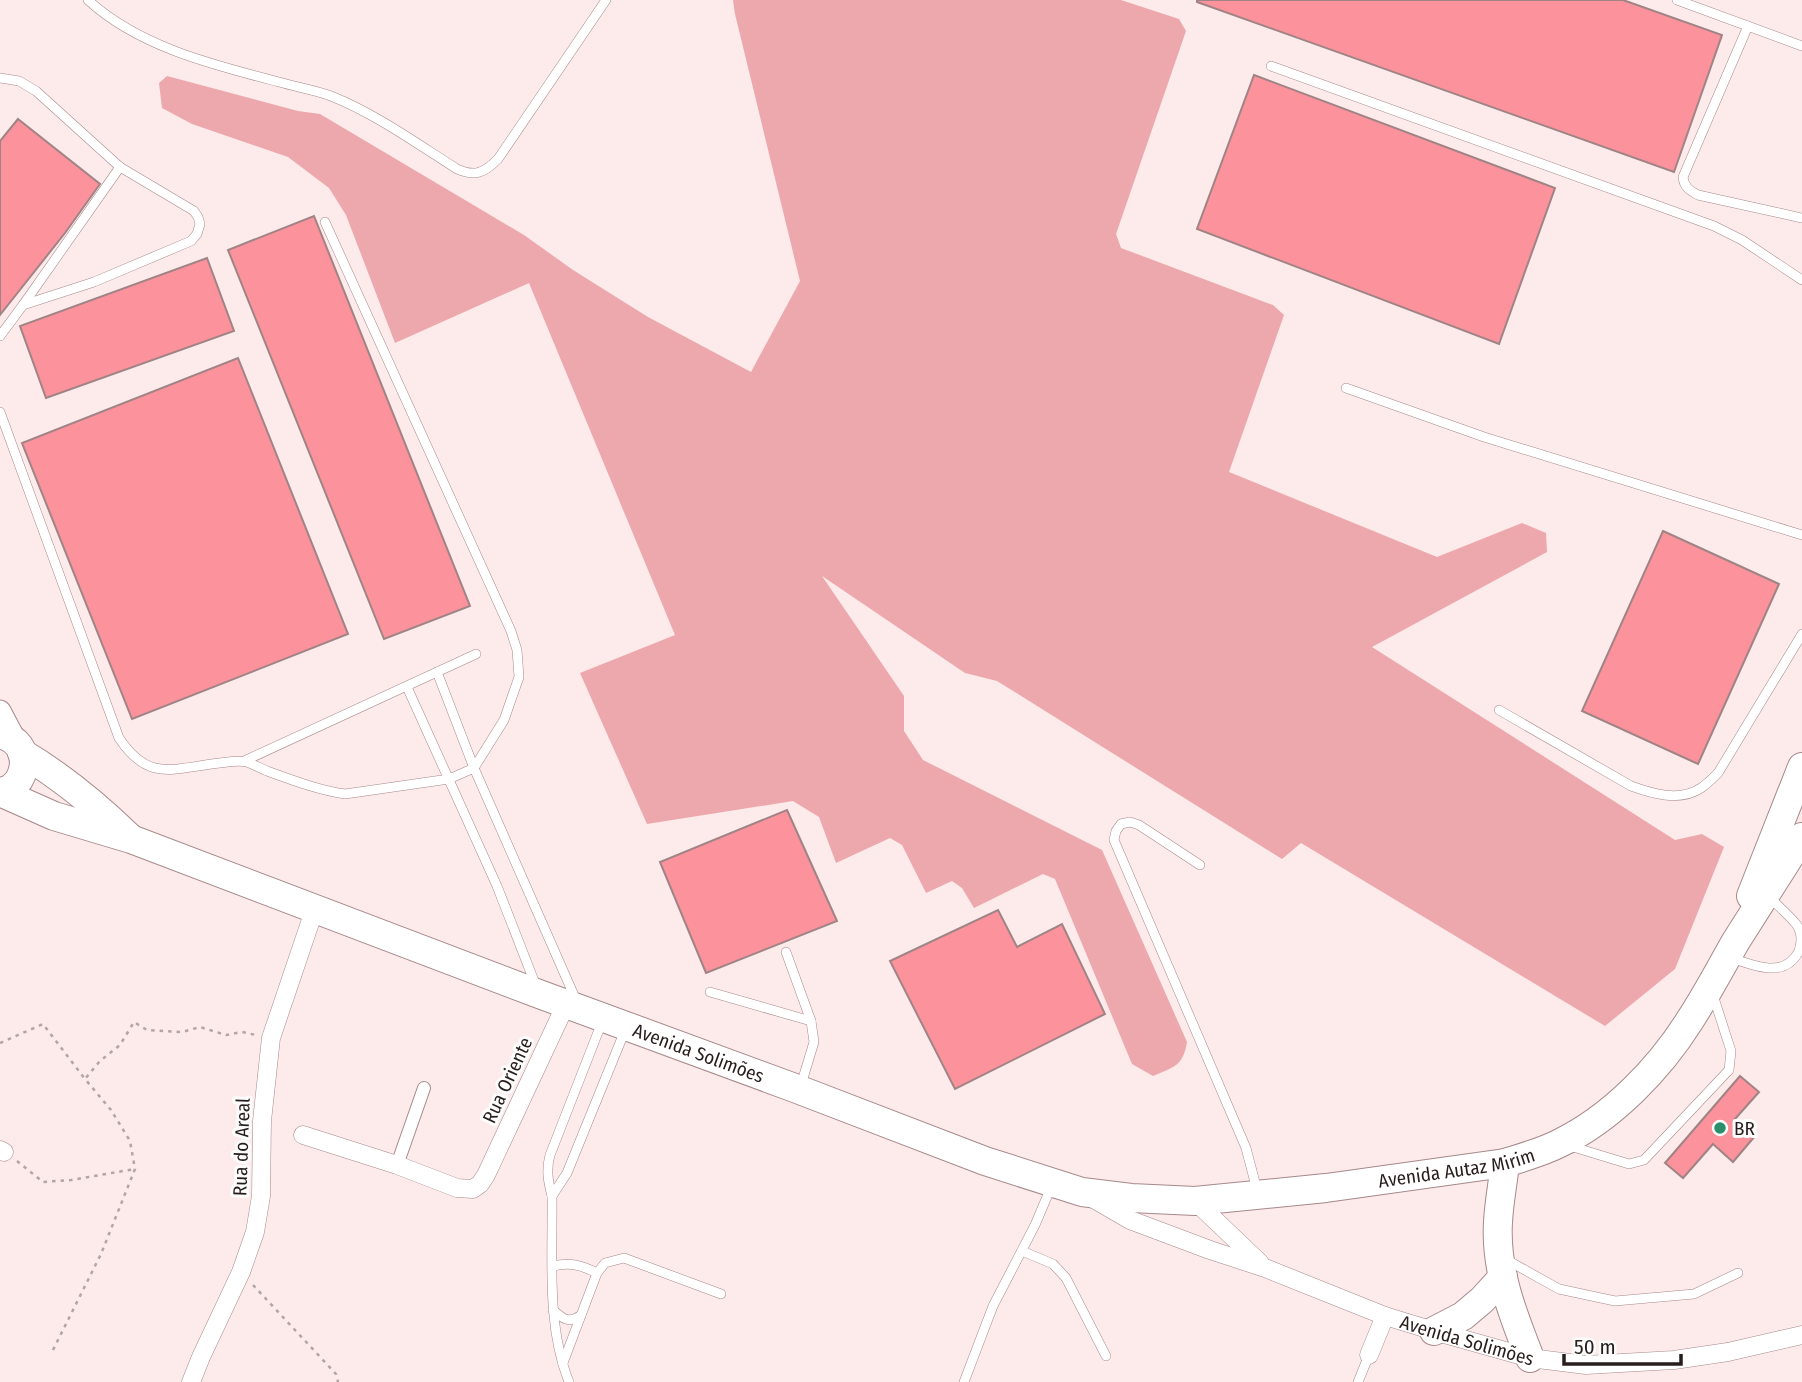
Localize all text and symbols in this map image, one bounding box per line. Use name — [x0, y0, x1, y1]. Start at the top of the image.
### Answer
street label: Avenida Solimões — [630, 1019, 767, 1088]
street label: Rua Oriente — [478, 1034, 537, 1127]
street label: Rua do Areal — [228, 1098, 255, 1196]
place label: BR — [1734, 1117, 1755, 1140]
marker: BR — [1712, 1120, 1728, 1136]
street label: Avenida Autaz Mirim — [1377, 1143, 1538, 1193]
street label: Avenida Solimões — [1397, 1310, 1536, 1371]
scale bar — [1564, 1322, 1681, 1366]
text: 50 m — [1574, 1334, 1616, 1360]

